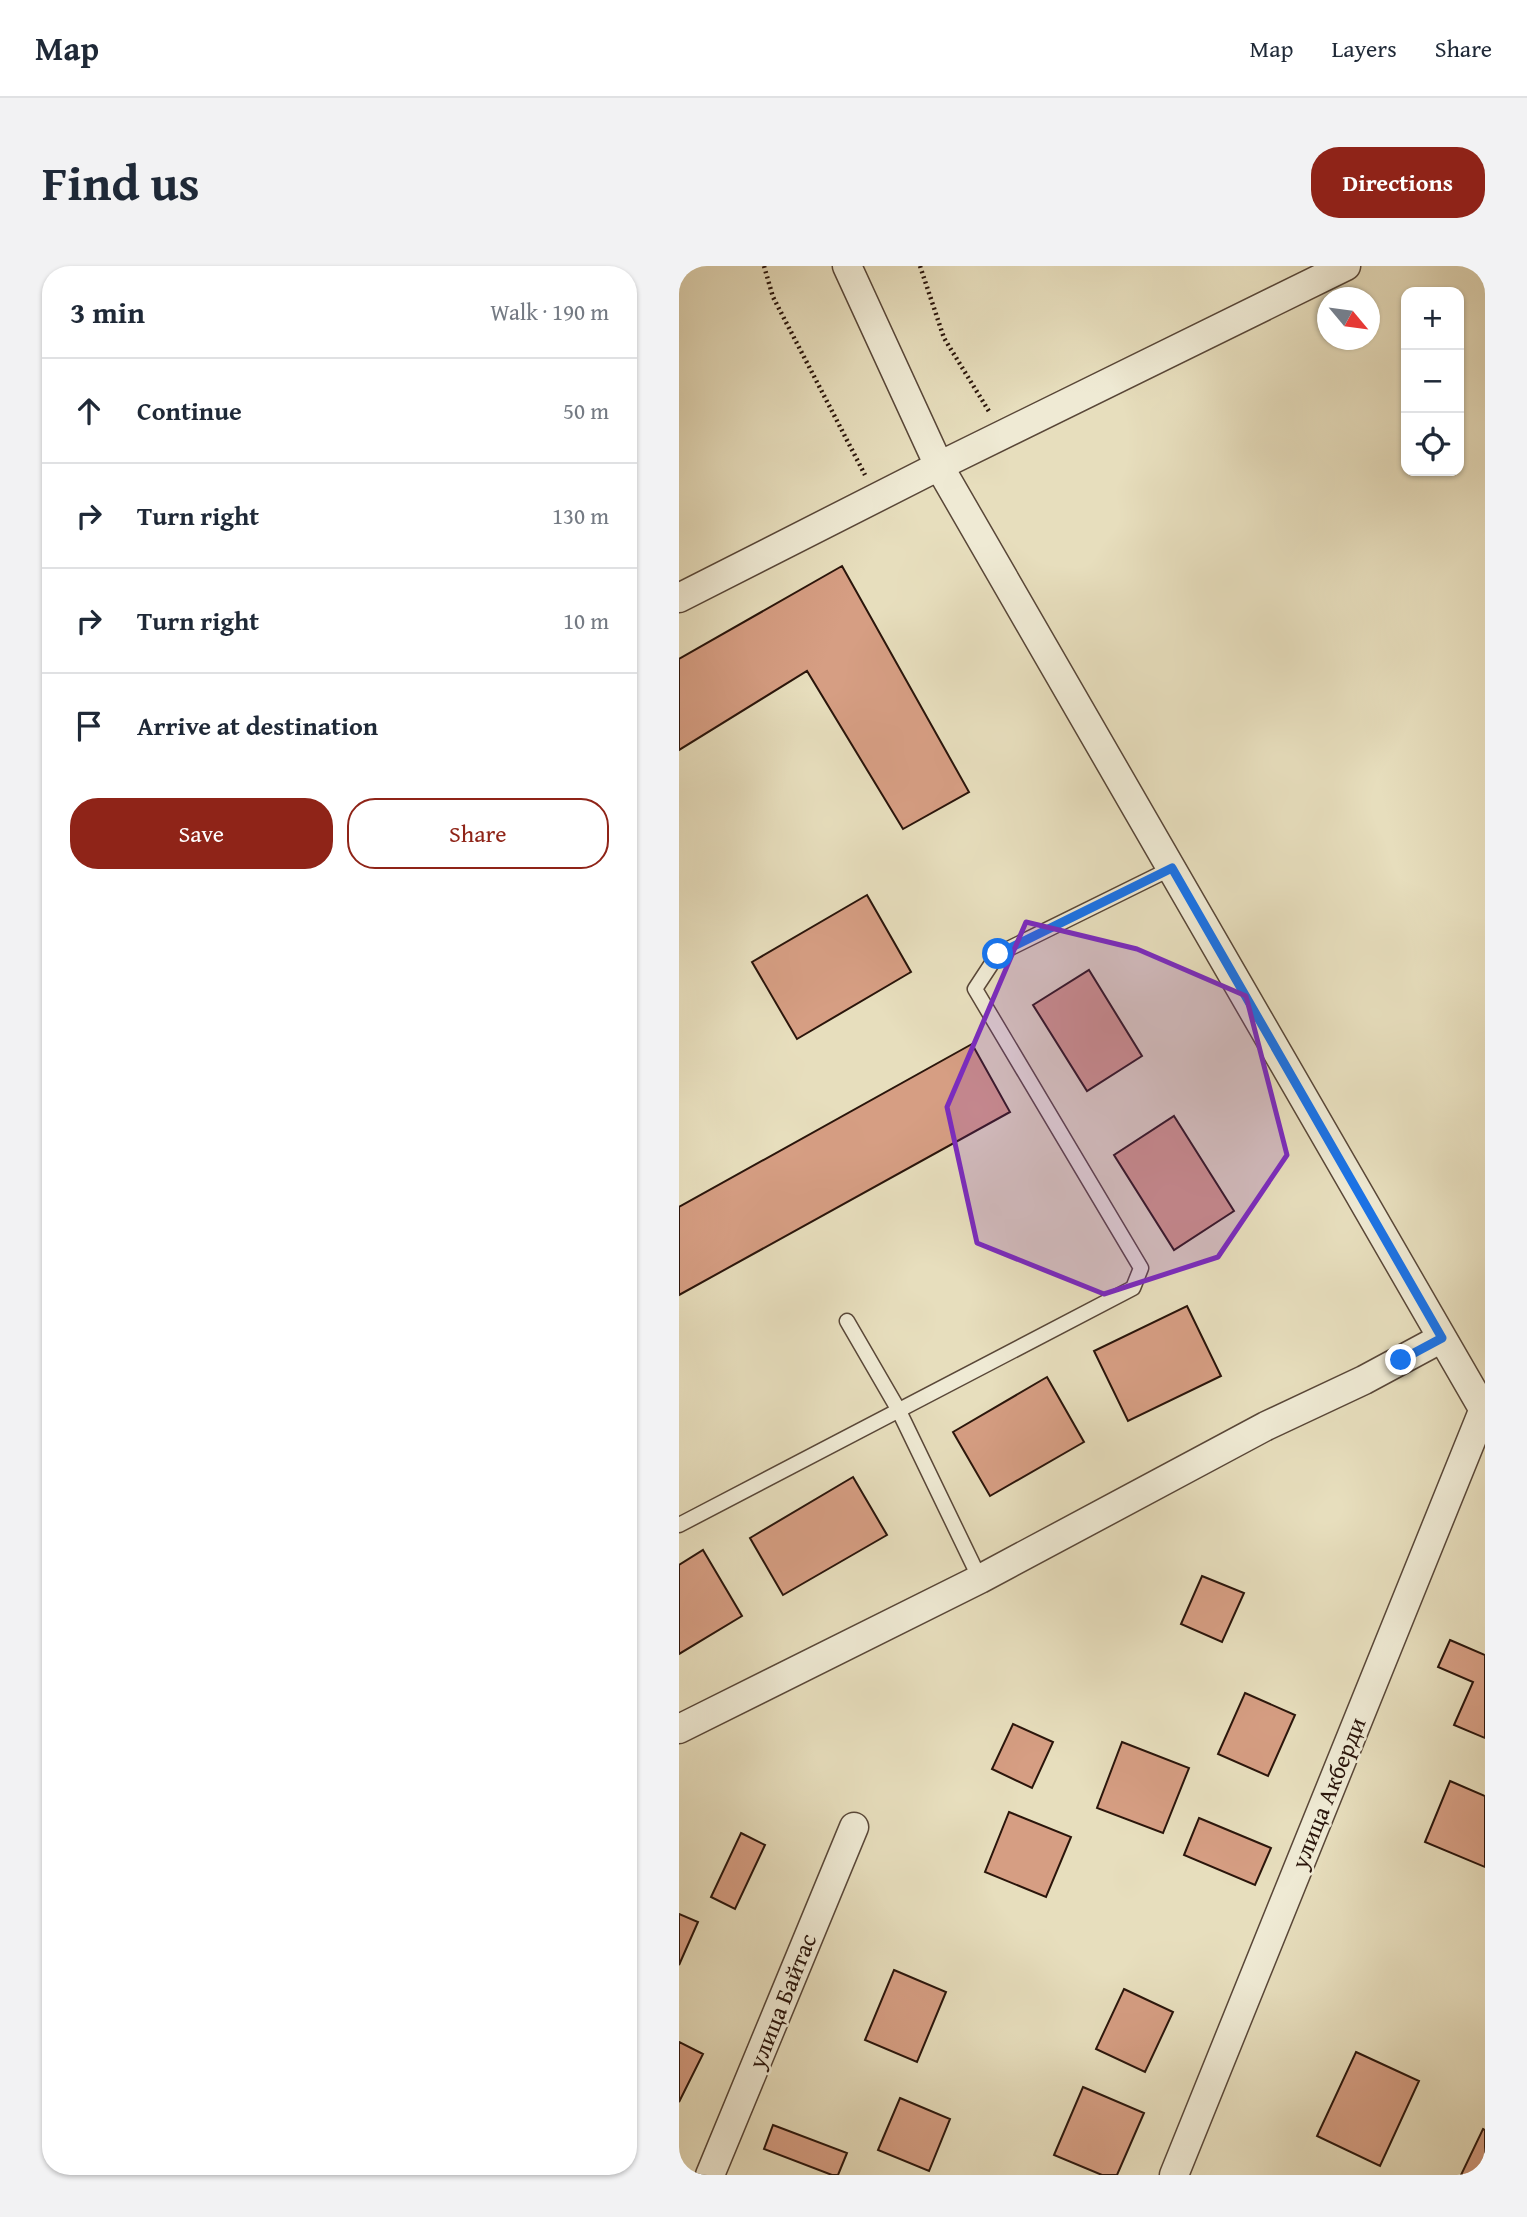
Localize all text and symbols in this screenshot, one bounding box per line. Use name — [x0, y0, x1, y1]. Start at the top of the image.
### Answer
text: Map — [35, 24, 99, 72]
text: Map — [1250, 31, 1293, 66]
text: Layers — [1331, 31, 1397, 66]
text: Share — [1435, 31, 1492, 66]
text: Find us — [42, 146, 200, 218]
button: Directions — [1311, 147, 1485, 218]
north arrow — [1317, 287, 1380, 350]
map controls — [1401, 287, 1464, 476]
button: + — [1401, 287, 1464, 350]
text: 3 min — [70, 290, 145, 334]
text: Walk · 190 m — [490, 295, 609, 328]
button: − — [1401, 350, 1464, 413]
text: Continue — [137, 391, 242, 430]
icon: ahead — [70, 392, 108, 430]
text: 50 m — [563, 394, 609, 427]
button: locate — [1401, 413, 1464, 476]
text: Turn right — [137, 496, 259, 535]
icon: right — [70, 497, 108, 535]
text: 130 m — [552, 499, 609, 532]
text: Turn right — [137, 601, 259, 640]
icon: right — [70, 602, 108, 640]
text: 10 m — [563, 604, 609, 637]
text: Arrive at destination — [137, 706, 378, 745]
icon: arrive — [70, 707, 108, 745]
button: Save — [70, 798, 333, 869]
button: Share — [347, 798, 609, 869]
route start — [982, 938, 1013, 969]
route end — [1385, 1344, 1416, 1375]
street label: улица Акберди — [1281, 1712, 1374, 1875]
street label: улица Байтас — [739, 1928, 825, 2075]

